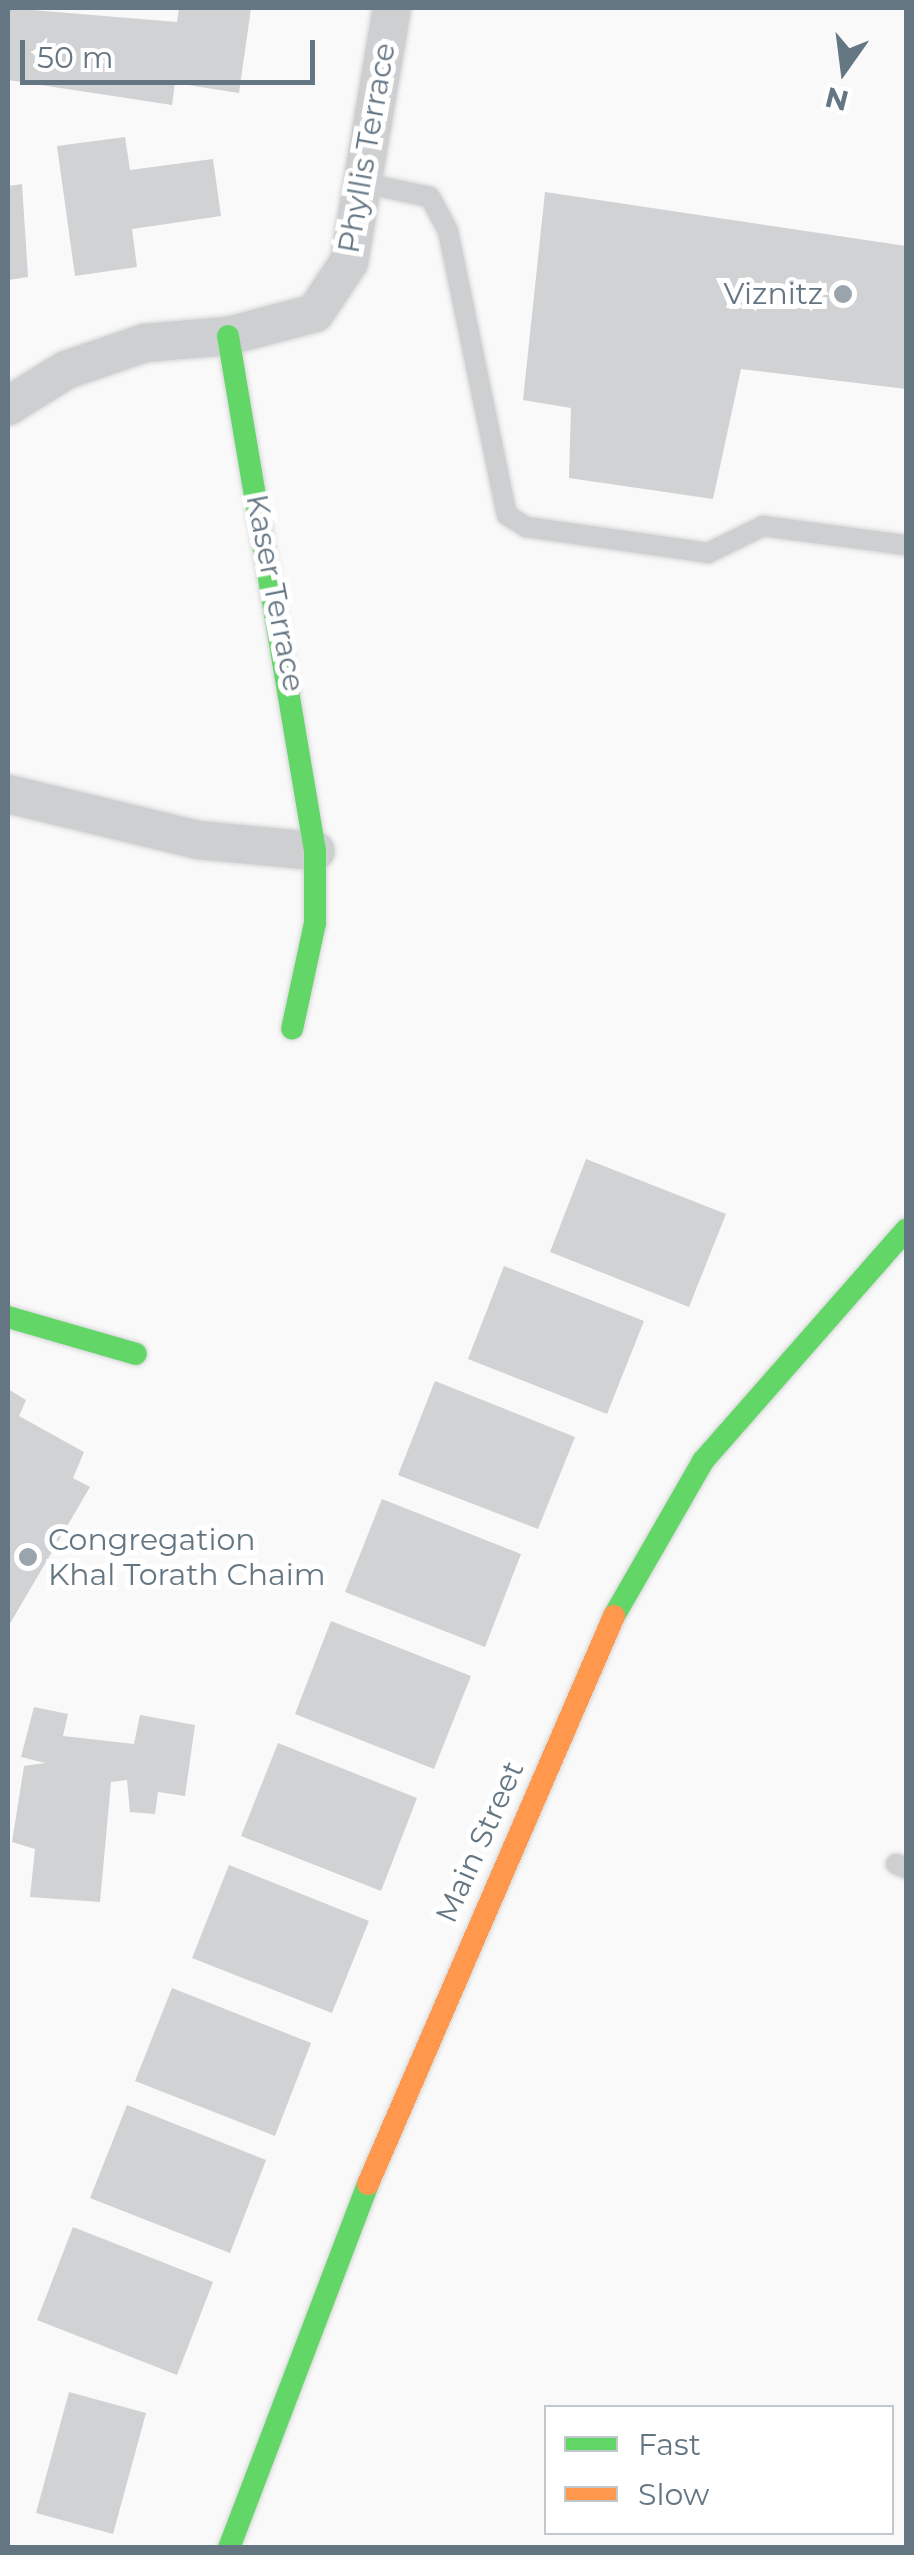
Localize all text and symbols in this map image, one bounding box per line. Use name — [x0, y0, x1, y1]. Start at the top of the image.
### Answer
scale bar — [25, 20, 320, 82]
north arrow — [794, 20, 894, 120]
text: 50 m — [37, 39, 114, 76]
street label: Phyllis Terrace — [331, 40, 403, 256]
text: N — [822, 80, 852, 118]
place label: Viznitz — [724, 276, 823, 312]
marker: Viznitz — [832, 283, 854, 305]
street label: Kaser Terrace — [238, 491, 312, 695]
place label: Congregation Khal Torath Chaim — [48, 1522, 326, 1592]
marker: Congregation Khal Torath Chaim — [17, 1546, 39, 1568]
street label: Main Street — [428, 1756, 532, 1928]
legend — [544, 2405, 894, 2535]
text: Fast — [638, 2426, 701, 2463]
text: Slow — [638, 2476, 709, 2513]

